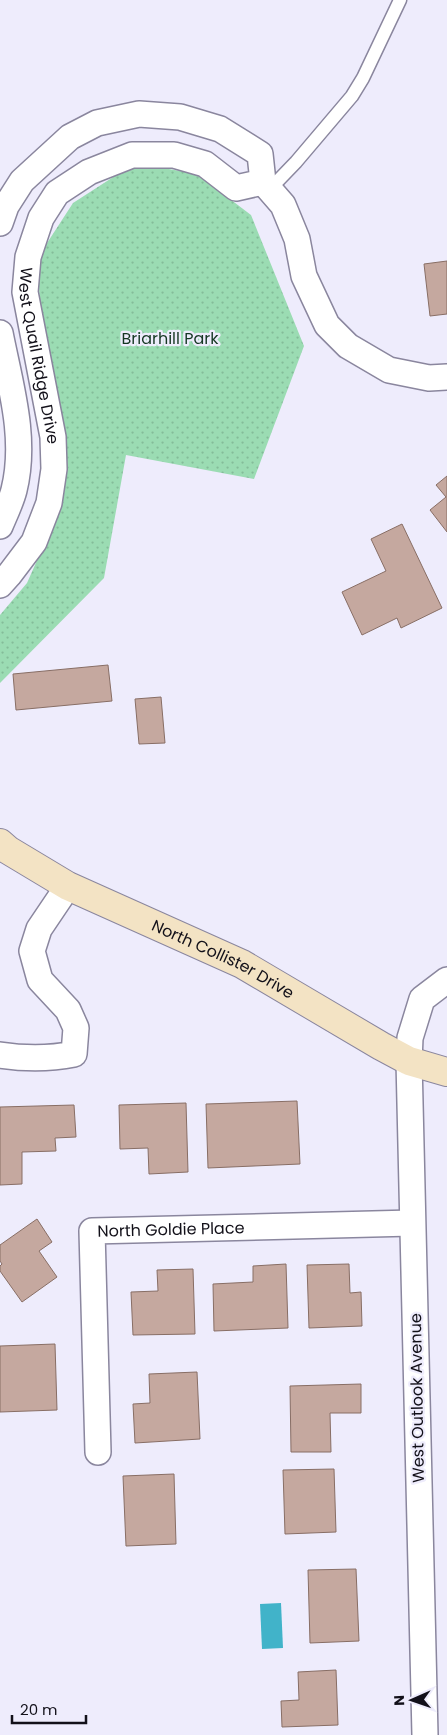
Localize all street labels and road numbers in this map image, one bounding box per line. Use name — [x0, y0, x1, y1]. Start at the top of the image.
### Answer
street label: West Quail Ridge Drive — [13, 266, 65, 445]
street label: North Collister Drive — [148, 914, 299, 1004]
street label: North Goldie Place — [97, 1216, 245, 1242]
street label: West Outlook Avenue — [404, 1313, 430, 1483]

